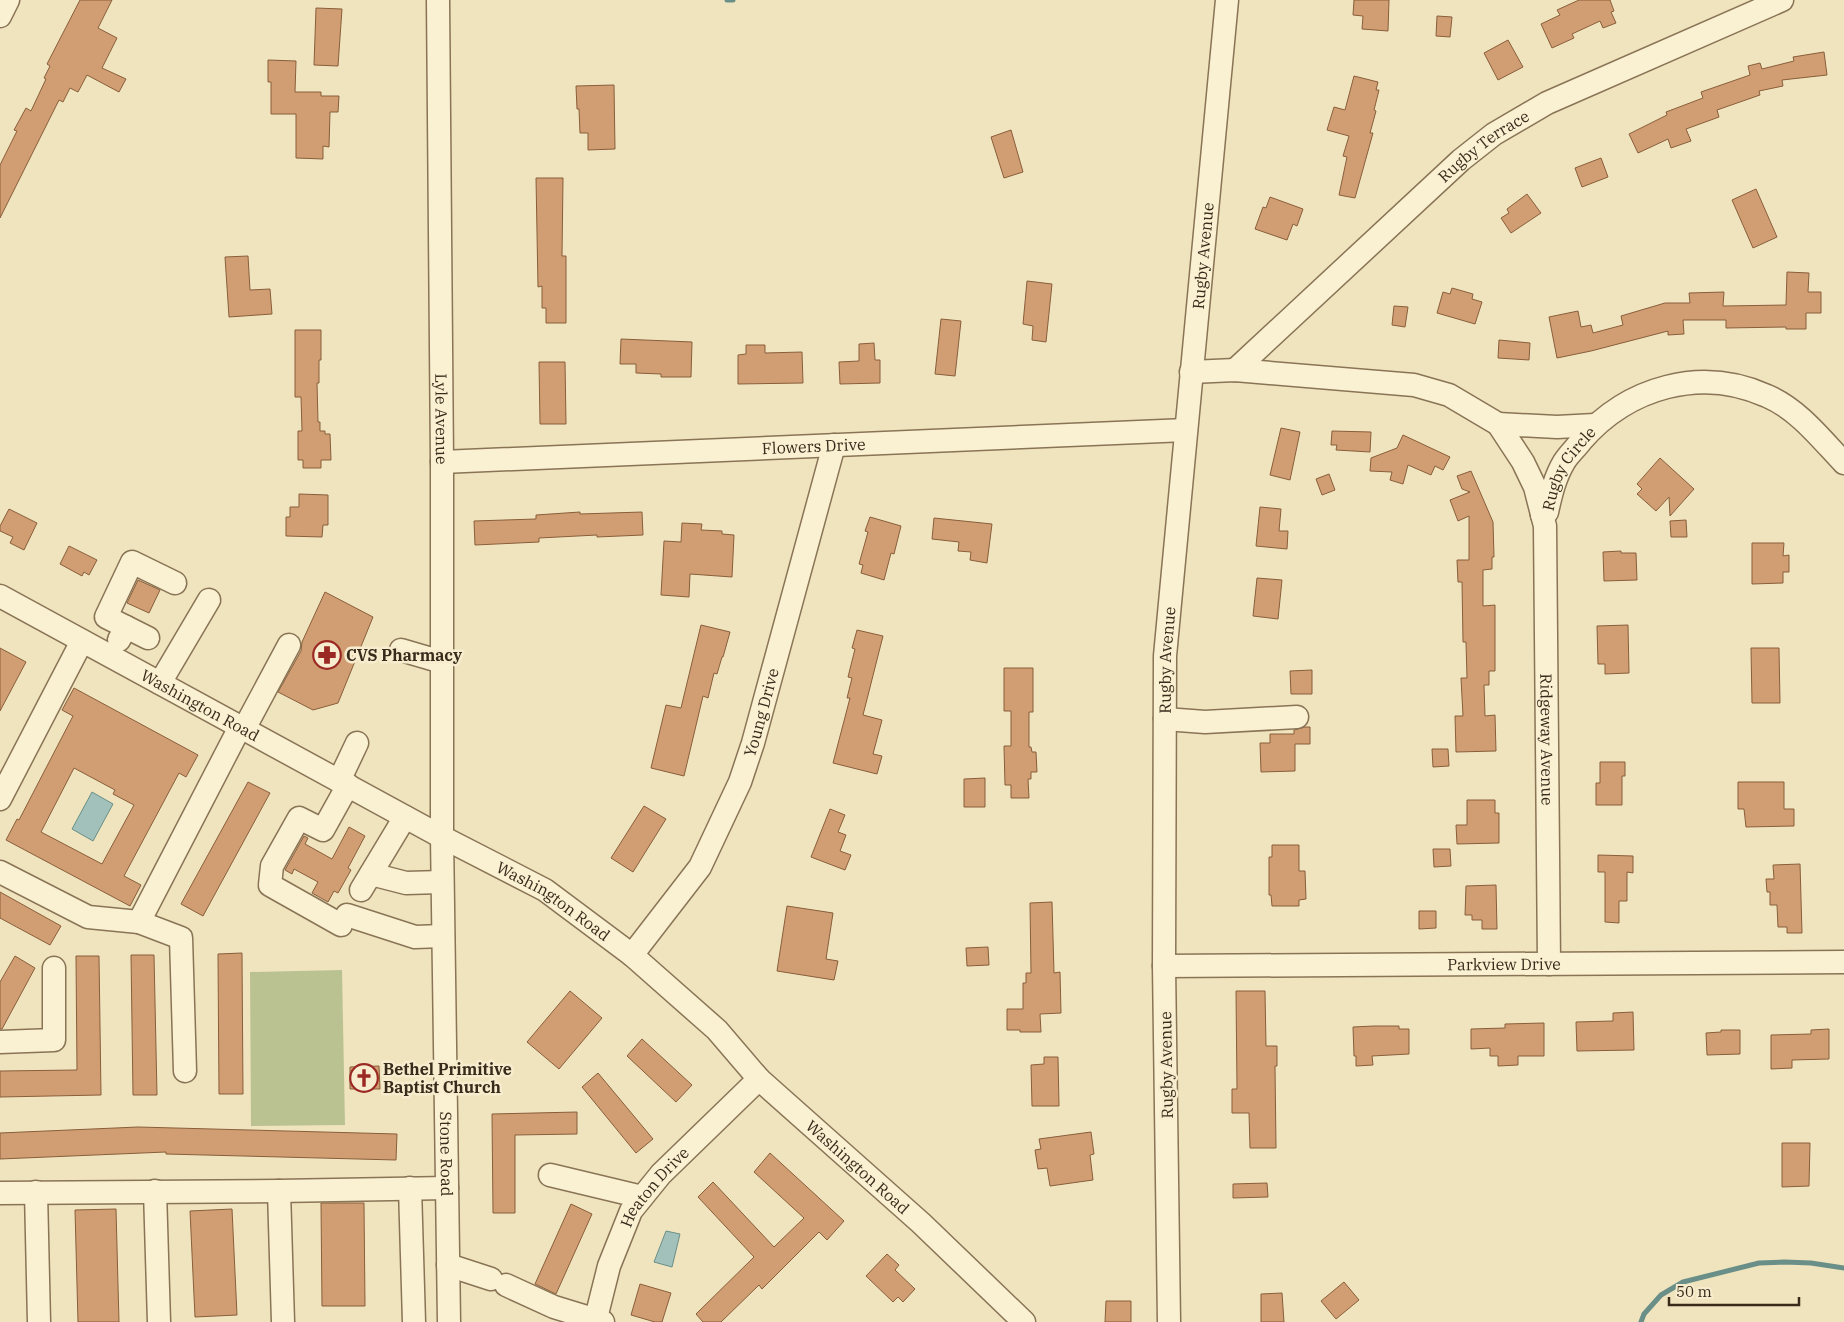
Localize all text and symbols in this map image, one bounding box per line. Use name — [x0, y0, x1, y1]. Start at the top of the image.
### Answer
street label: Rugby Terrace — [1434, 106, 1533, 186]
street label: Rugby Avenue — [1188, 201, 1218, 310]
street label: Lyle Avenue — [431, 373, 452, 465]
street label: Rugby Circle — [1538, 422, 1600, 513]
street label: Flowers Drive — [761, 434, 866, 458]
street label: Rugby Avenue — [1155, 606, 1180, 714]
pharmacy icon: CVS Pharmacy — [312, 640, 342, 670]
place label: CVS Pharmacy — [346, 645, 463, 665]
street label: Washington Road — [137, 665, 263, 746]
street label: Young Drive — [739, 666, 783, 759]
street label: Ridgeway Avenue — [1536, 673, 1558, 806]
street label: Washington Road — [493, 857, 614, 945]
street label: Parkview Drive — [1447, 954, 1561, 974]
street label: Rugby Avenue — [1155, 1011, 1177, 1119]
place label: Bethel Primitive Baptist Church — [383, 1059, 512, 1097]
church icon: Bethel Primitive Baptist Church — [349, 1063, 379, 1093]
street label: Stone Road — [436, 1111, 457, 1197]
street label: Washington Road — [802, 1116, 914, 1218]
street label: Heaton Drive — [616, 1143, 693, 1230]
scale bar — [1669, 1274, 1799, 1306]
text: 50 m — [1676, 1282, 1712, 1301]

